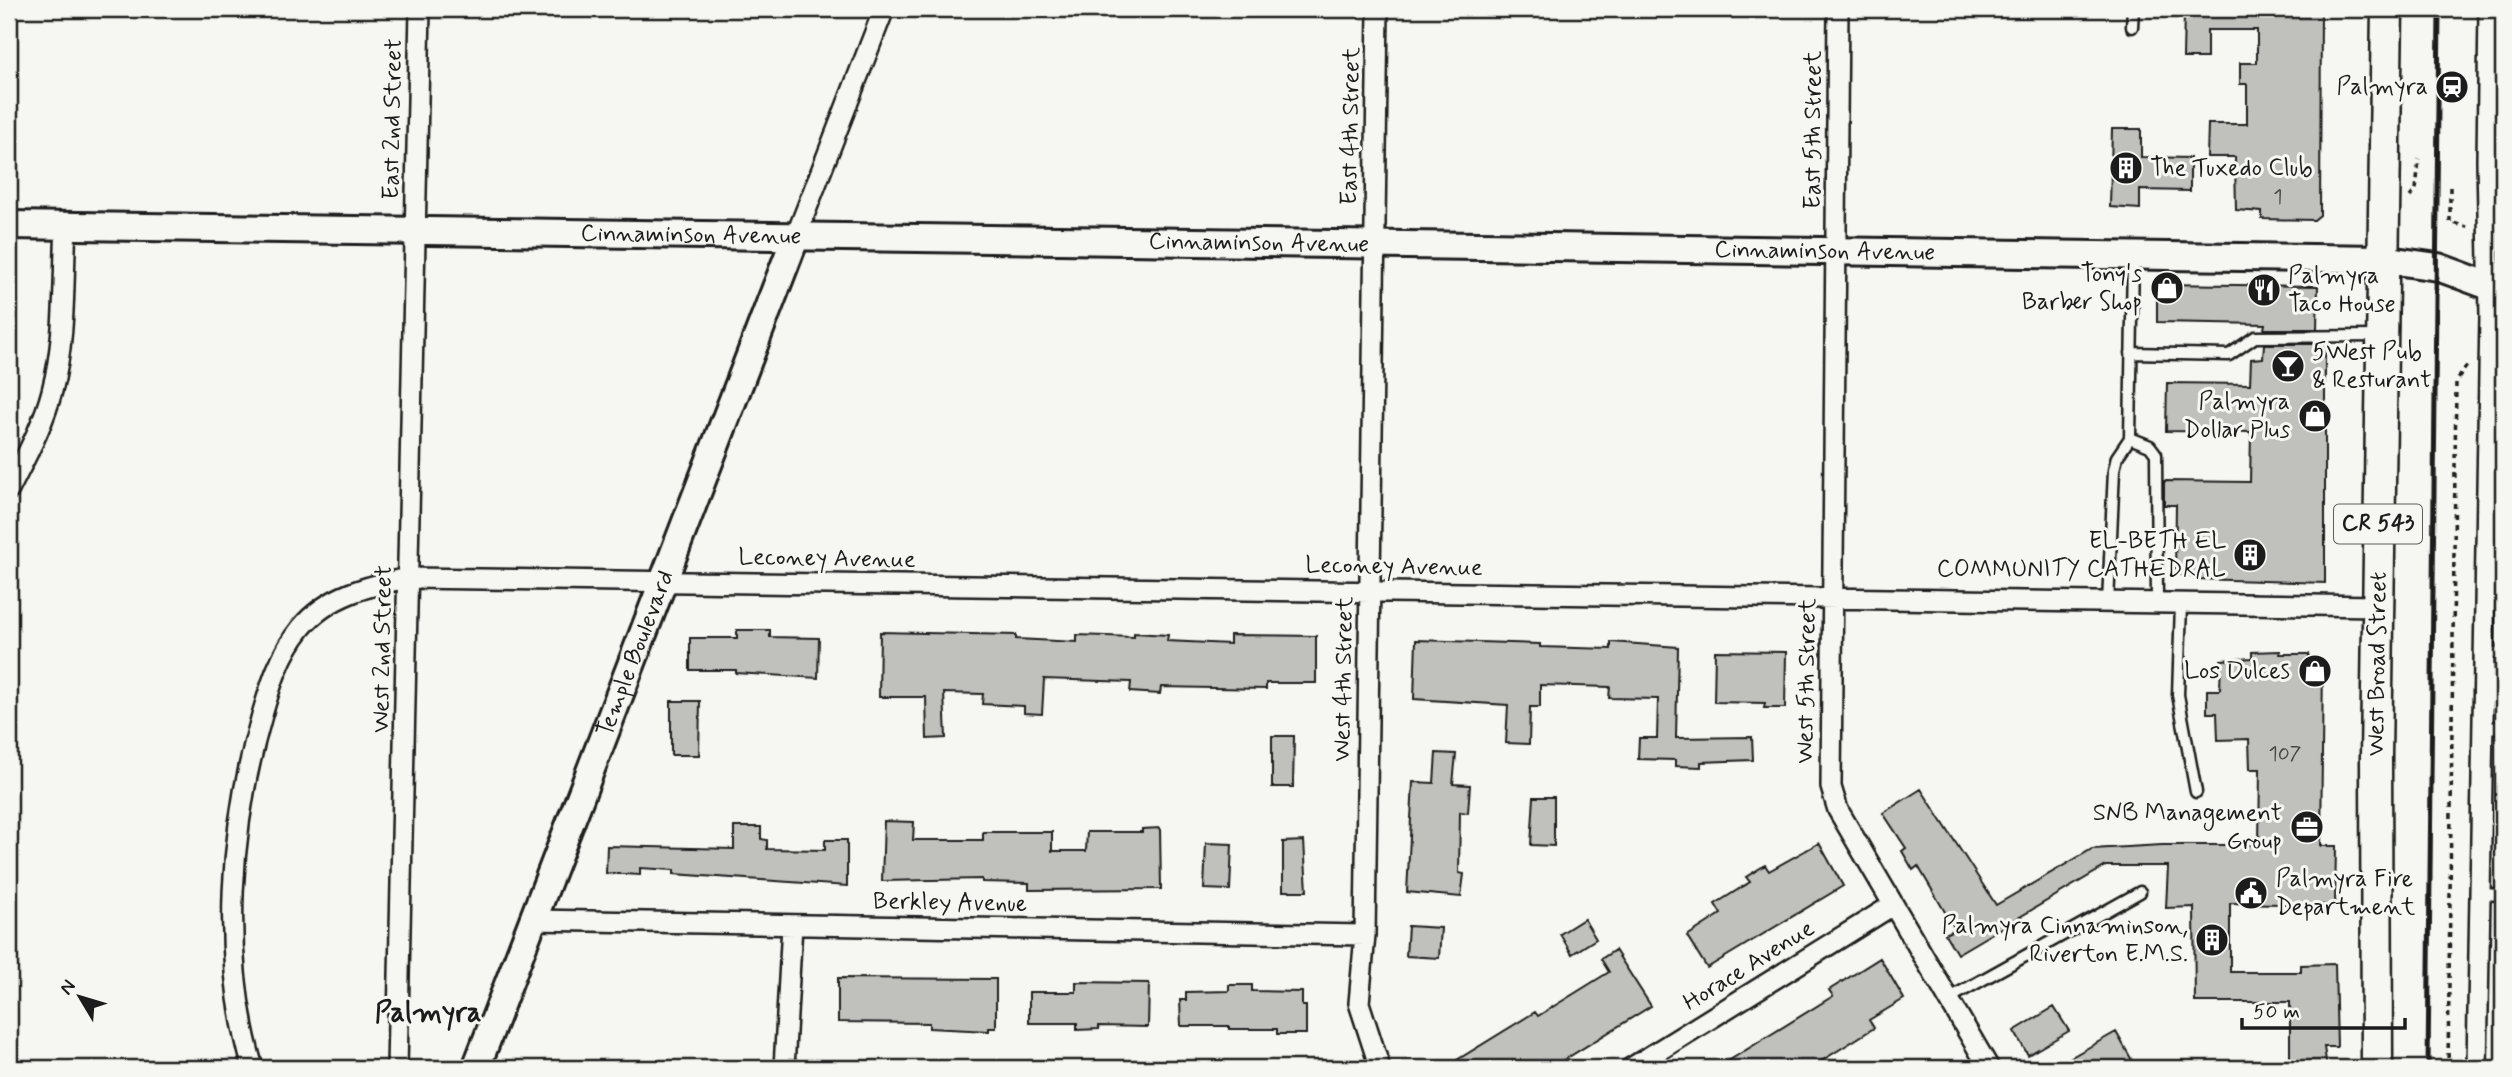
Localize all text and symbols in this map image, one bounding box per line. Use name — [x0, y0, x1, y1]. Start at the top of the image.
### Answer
street label: East 2nd Street — [376, 38, 410, 200]
street label: East 4th Street — [1334, 47, 1368, 205]
street label: East 5th Street — [1798, 51, 1829, 209]
station icon: Palmyra — [2433, 68, 2471, 106]
place label: Palmyra — [2337, 72, 2428, 103]
building icon: The Tuxedo Club — [2107, 149, 2145, 187]
place label: The Tuxedo Club — [2150, 153, 2313, 184]
house number: 1 — [2273, 183, 2283, 211]
street label: Cinnaminson Avenue — [580, 218, 802, 252]
street label: Cinnaminson Avenue — [1148, 226, 1369, 260]
street label: Cinnaminson Avenue — [1714, 234, 1935, 268]
place label: Tony's Barber Shop — [2022, 259, 2142, 318]
place label: Palmyra Taco House — [2288, 261, 2396, 320]
shop icon: Tony's Barber Shop — [2148, 269, 2186, 307]
restaurant icon: Palmyra Taco House — [2245, 271, 2283, 309]
place label: 5West Pub & Resturant — [2312, 337, 2432, 396]
bar icon: 5West Pub & Resturant — [2269, 347, 2307, 385]
place label: Palmyra Dollar Plus — [2184, 387, 2290, 446]
shop icon: Palmyra Dollar Plus — [2296, 397, 2334, 435]
road number: CR 543 — [2334, 504, 2422, 544]
place label: EL-BETH EL COMMUNITY CATHEDRAL — [1937, 526, 2226, 585]
building icon: EL-BETH EL COMMUNITY CATHEDRAL — [2231, 536, 2269, 574]
street label: Leconey Avenue — [738, 542, 916, 576]
street label: Leconey Avenue — [1305, 550, 1483, 584]
street label: West 2nd Street — [366, 565, 400, 733]
street label: Temple Boulevard — [589, 566, 681, 741]
street label: West Broad Street — [2361, 572, 2394, 756]
street label: West 4th Street — [1327, 596, 1361, 762]
street label: West 5th Street — [1790, 598, 1824, 764]
shop icon: Los Dulces — [2296, 652, 2334, 690]
place label: Los Dulces — [2184, 656, 2290, 687]
house number: 107 — [2268, 740, 2302, 768]
place label: SNB Management Group — [2093, 798, 2282, 857]
office icon: SNB Management Group — [2288, 808, 2326, 846]
place label: Palmyra Fire Department — [2276, 864, 2415, 923]
public building icon: Palmyra Fire Department — [2232, 874, 2270, 912]
street label: Berkley Avenue — [873, 886, 1027, 920]
place label: Palmyra Cinnaminson, Riverton E.M.S. — [1942, 911, 2188, 970]
street label: Horace Avenue — [1677, 913, 1821, 1019]
building icon: Palmyra Cinnaminson, Riverton E.M.S. — [2193, 921, 2231, 959]
north arrow — [46, 962, 116, 1032]
text: N — [54, 975, 82, 1000]
scale bar — [2242, 986, 2405, 1030]
district label: Palmyra — [375, 995, 481, 1032]
text: 50 m — [2253, 998, 2300, 1026]

